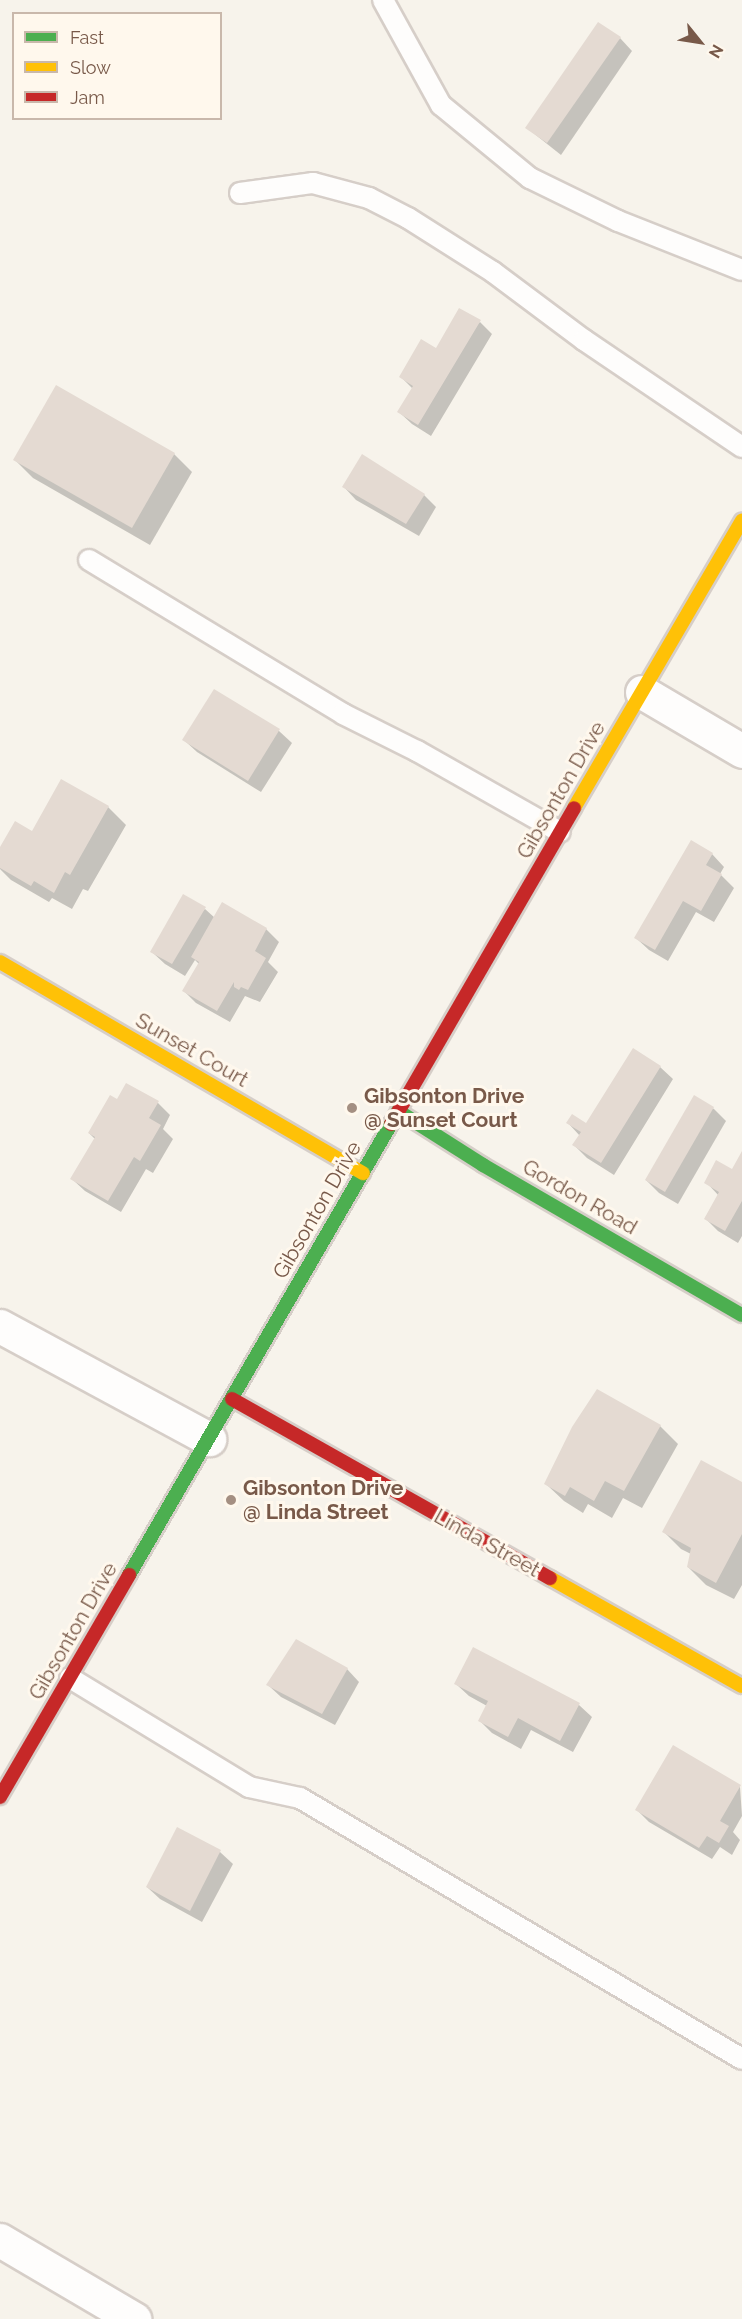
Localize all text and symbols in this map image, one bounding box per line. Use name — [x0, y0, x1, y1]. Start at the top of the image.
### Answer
legend — [12, 12, 222, 120]
north arrow — [670, 12, 730, 72]
text: Fast — [70, 27, 104, 48]
text: N — [705, 41, 727, 61]
text: Slow — [70, 57, 111, 78]
text: Jam — [70, 87, 105, 108]
street label: Gibsonton Drive — [511, 717, 611, 863]
street label: Sunset Court — [131, 1008, 253, 1092]
place label: Gibsonton Drive @ Sunset Court — [364, 1083, 524, 1133]
marker: Gibsonton Drive @ Sunset Court — [345, 1101, 359, 1115]
street label: Gibsonton Drive — [267, 1137, 367, 1283]
street label: Gordon Road — [518, 1154, 642, 1240]
place label: Gibsonton Drive @ Linda Street — [243, 1475, 403, 1525]
marker: Gibsonton Drive @ Linda Street — [224, 1493, 238, 1507]
street label: Linda Street — [430, 1504, 544, 1582]
street label: Gibsonton Drive — [23, 1558, 123, 1704]

